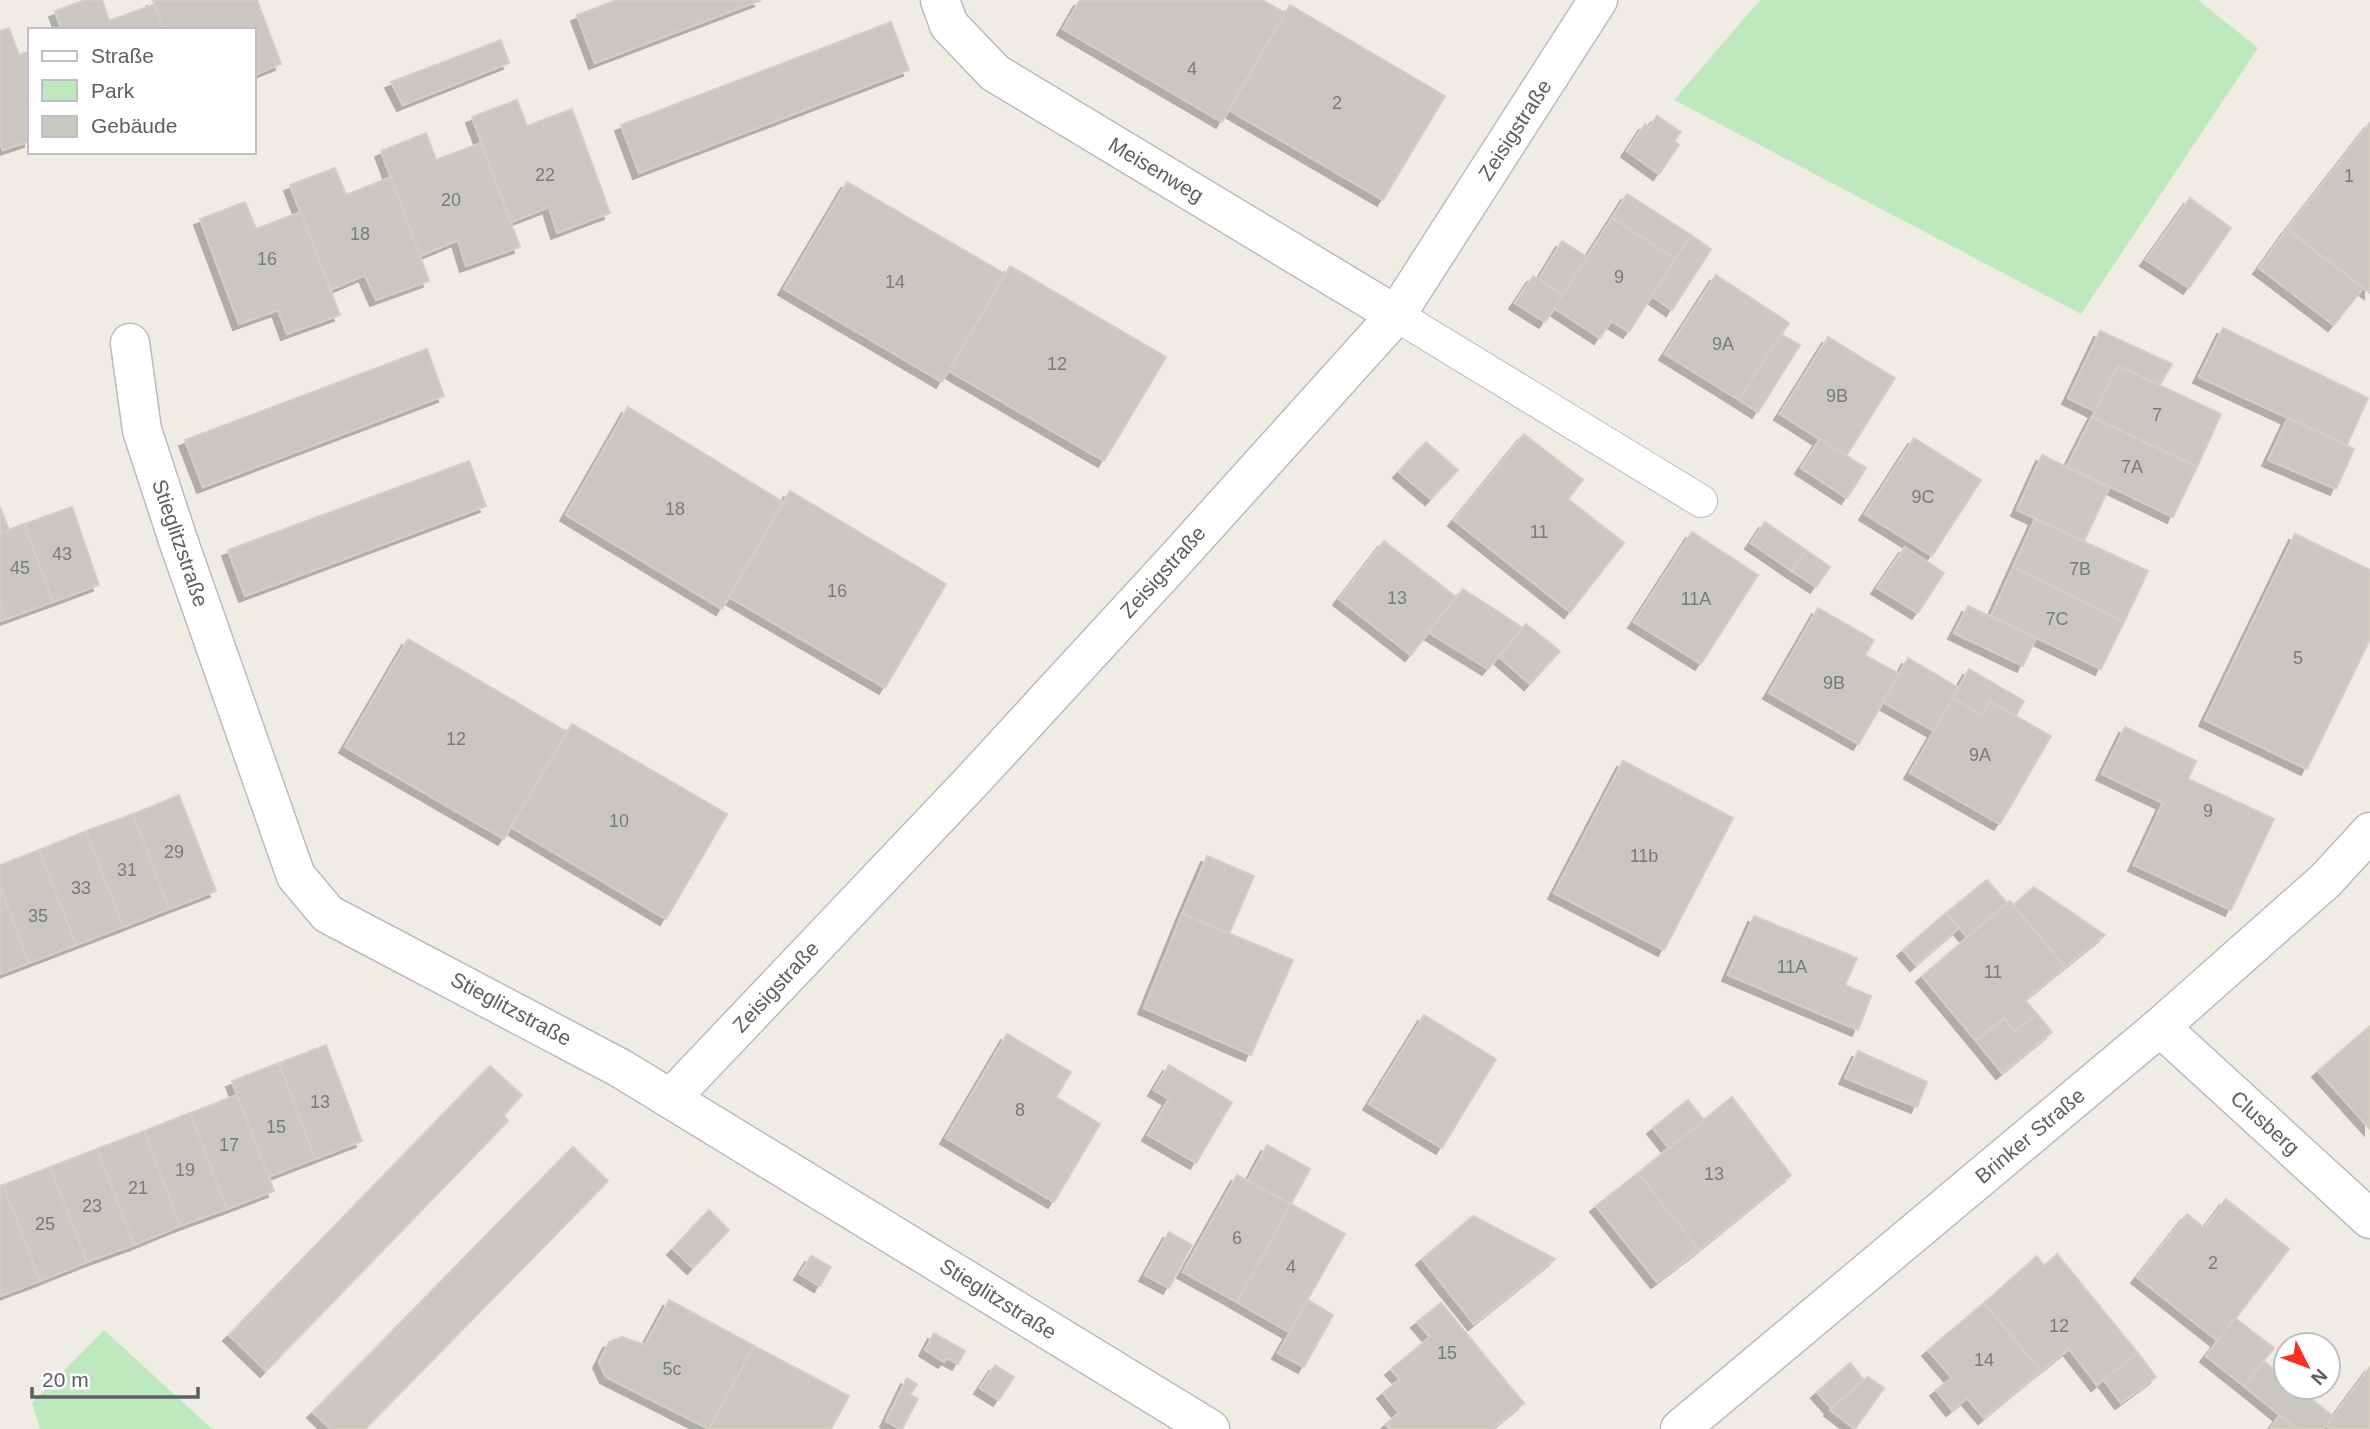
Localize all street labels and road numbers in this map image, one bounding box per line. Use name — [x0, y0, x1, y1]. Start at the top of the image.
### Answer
street label: Zeisigstraße — [1473, 75, 1556, 184]
street label: Meisenweg — [1105, 132, 1208, 207]
street label: Stieglitzstraße — [148, 476, 213, 609]
street label: Zeisigstraße — [1115, 521, 1210, 622]
street label: Zeisigstraße — [728, 937, 823, 1037]
street label: Stieglitzstraße — [447, 967, 575, 1050]
street label: Brinker Straße — [1970, 1083, 2089, 1188]
street label: Clusberg — [2226, 1086, 2304, 1159]
street label: Stieglitzstraße — [936, 1254, 1061, 1344]

